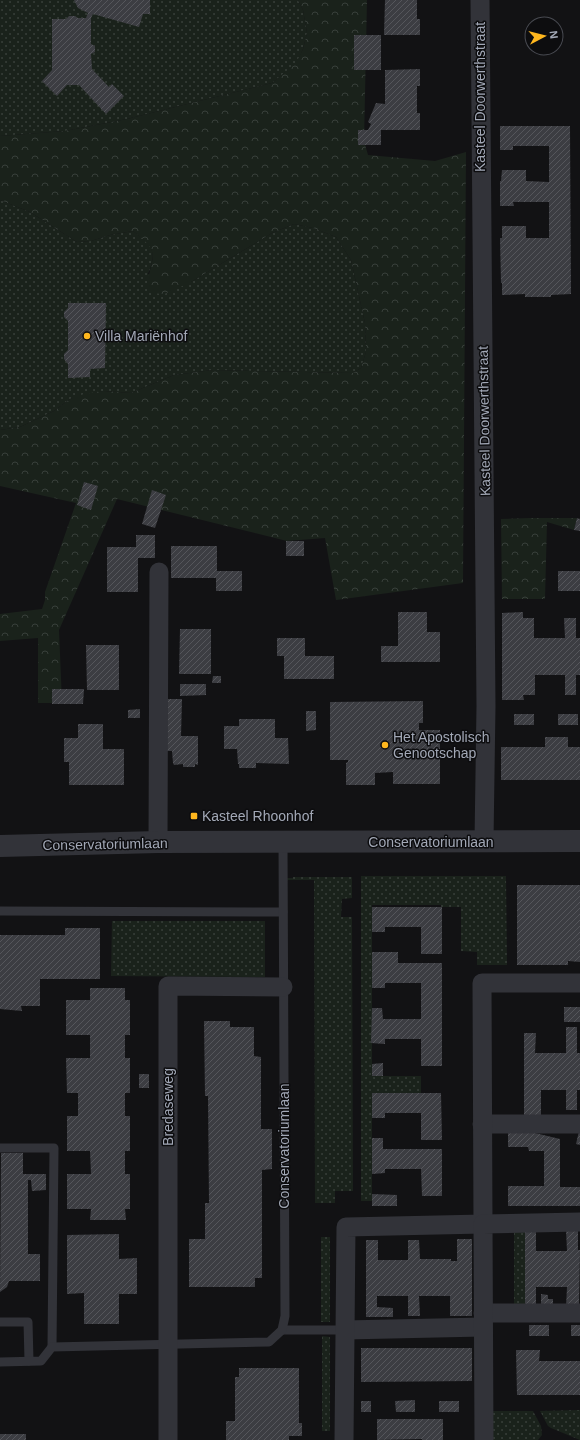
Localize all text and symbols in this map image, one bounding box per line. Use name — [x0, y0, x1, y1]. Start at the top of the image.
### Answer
north arrow — [524, 16, 564, 56]
street label: Kasteel Doorwerthstraat — [472, 22, 488, 172]
text: N — [547, 30, 560, 40]
place label: Villa Mariënhof — [95, 328, 187, 344]
marker: Villa Mariënhof — [82, 331, 92, 341]
street label: Kasteel Doorwerthstraat — [475, 346, 493, 496]
place label: Het Apostolisch Genootschap — [393, 729, 490, 761]
marker: Het Apostolisch Genootschap — [380, 740, 390, 750]
place label: Kasteel Rhoonhof — [202, 808, 313, 824]
marker: Kasteel Rhoonhof — [189, 811, 199, 821]
street label: Conservatoriumlaan — [368, 834, 494, 850]
street label: Conservatoriumlaan — [42, 835, 168, 853]
street label: Bredaseweg — [160, 1068, 176, 1146]
street label: Conservatoriumlaan — [276, 1083, 292, 1209]

